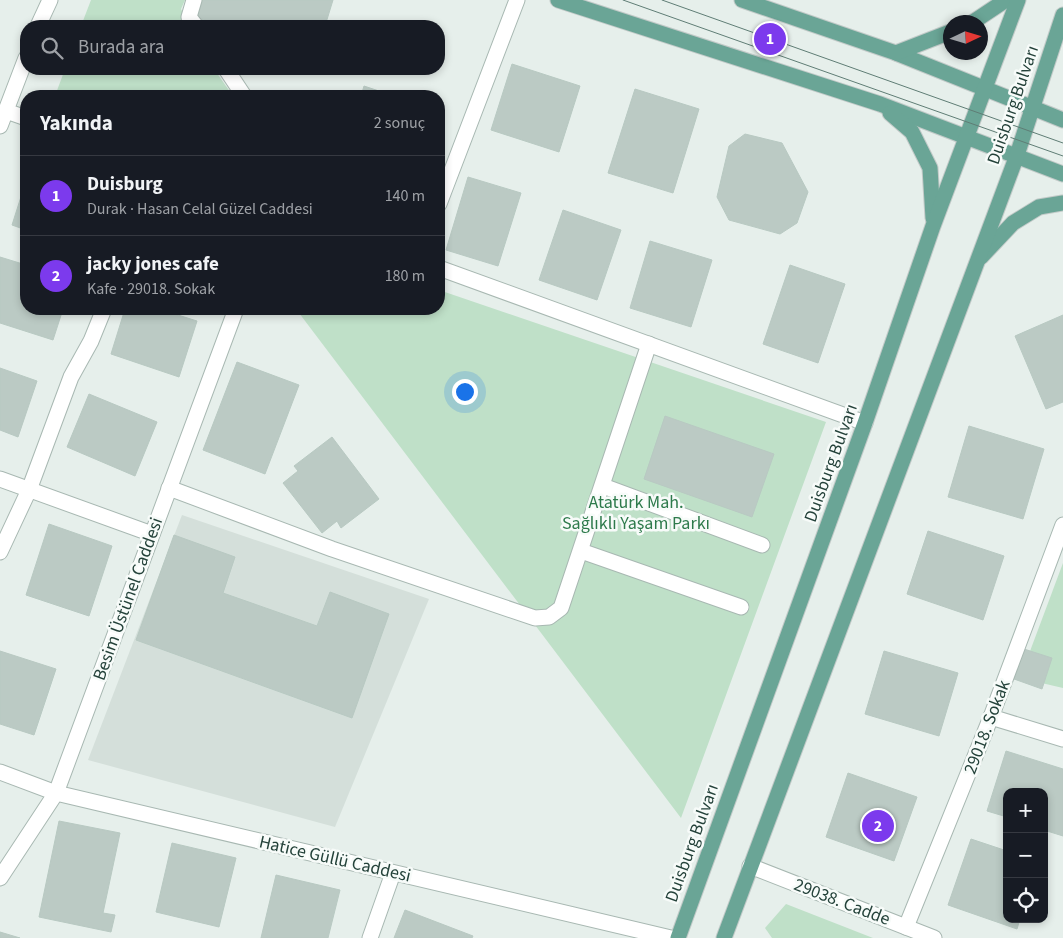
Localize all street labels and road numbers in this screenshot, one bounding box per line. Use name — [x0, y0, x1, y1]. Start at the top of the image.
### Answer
street label: Duisburg Bulvarı — [981, 42, 1045, 168]
street label: Duisburg Bulvarı — [798, 400, 864, 526]
street label: Besim Üstünel Caddesi — [87, 514, 169, 684]
street label: 29018. Sokak — [958, 676, 1016, 778]
street label: Duisburg Bulvarı — [659, 780, 725, 906]
street label: Hatice Güllü Caddesi — [257, 829, 413, 889]
street label: 29038. Cadde — [790, 872, 894, 932]

